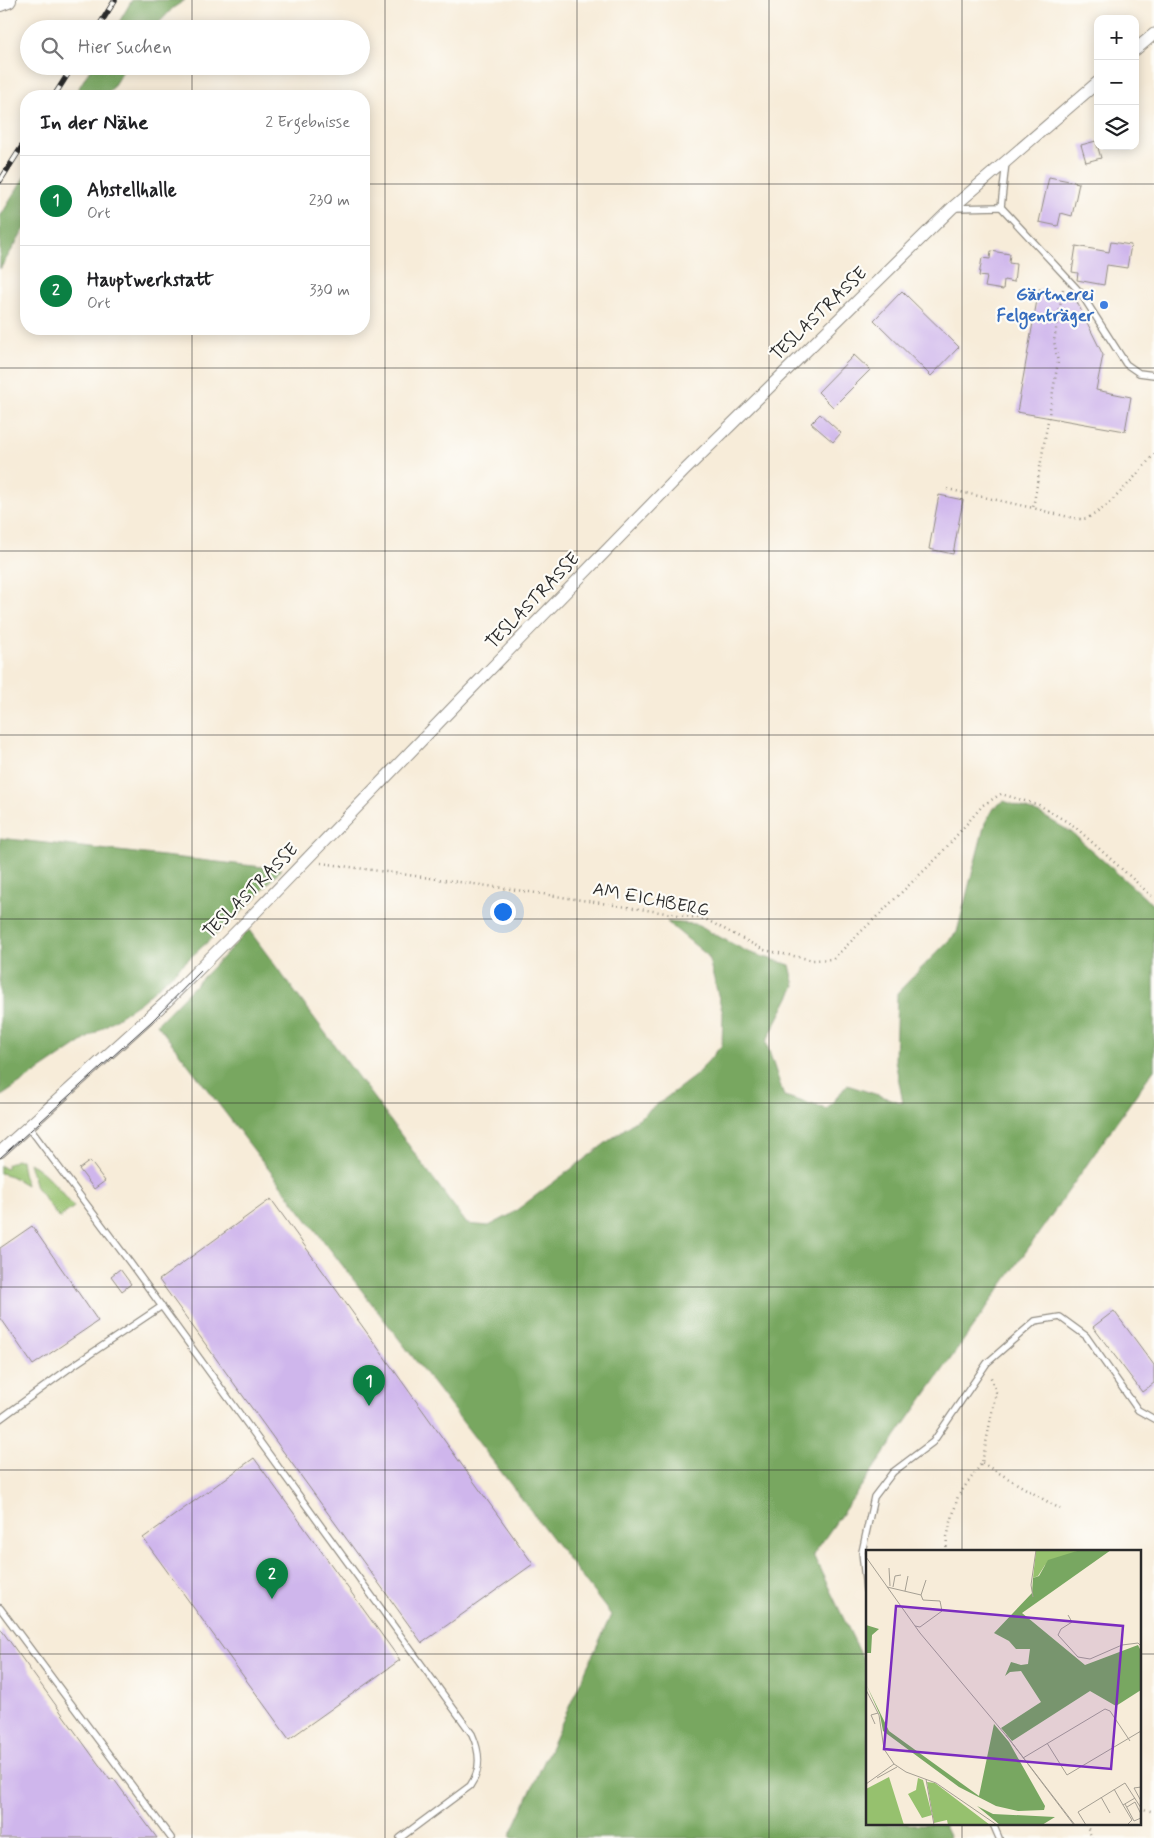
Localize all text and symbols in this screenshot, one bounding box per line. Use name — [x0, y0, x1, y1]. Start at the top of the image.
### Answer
map controls — [1094, 15, 1139, 150]
button: + — [1094, 15, 1139, 60]
search box — [20, 20, 370, 75]
icon: search — [38, 34, 66, 62]
text: Hier suchen — [78, 35, 172, 60]
button: − — [1094, 60, 1139, 105]
button: layers — [1094, 105, 1139, 150]
text: In der Nähe — [40, 109, 148, 137]
text: 2 Ergebnisse — [265, 112, 350, 133]
text: Abstellhalle — [87, 178, 177, 203]
text: 1 — [52, 190, 60, 211]
text: 230 m — [309, 190, 350, 211]
text: Ort — [87, 203, 111, 224]
street label: TESLASTRASSE — [765, 262, 873, 366]
text: Hauptwerkstatt — [87, 268, 214, 293]
text: 2 — [52, 280, 60, 301]
text: 330 m — [309, 280, 350, 301]
place label: Gärtnerei Felgenträger — [996, 283, 1095, 330]
text: Ort — [87, 293, 111, 314]
marker: Gärtnerei Felgenträger — [1098, 299, 1110, 311]
street label: TESLASTRASSE — [481, 547, 585, 655]
street label: TESLASTRASSE — [198, 838, 304, 944]
street label: AM EICHBERG — [591, 877, 711, 923]
your location — [490, 899, 516, 925]
pin: 1 — [353, 1365, 385, 1406]
inset map — [866, 1550, 1142, 1826]
pin: 2 — [256, 1558, 288, 1599]

